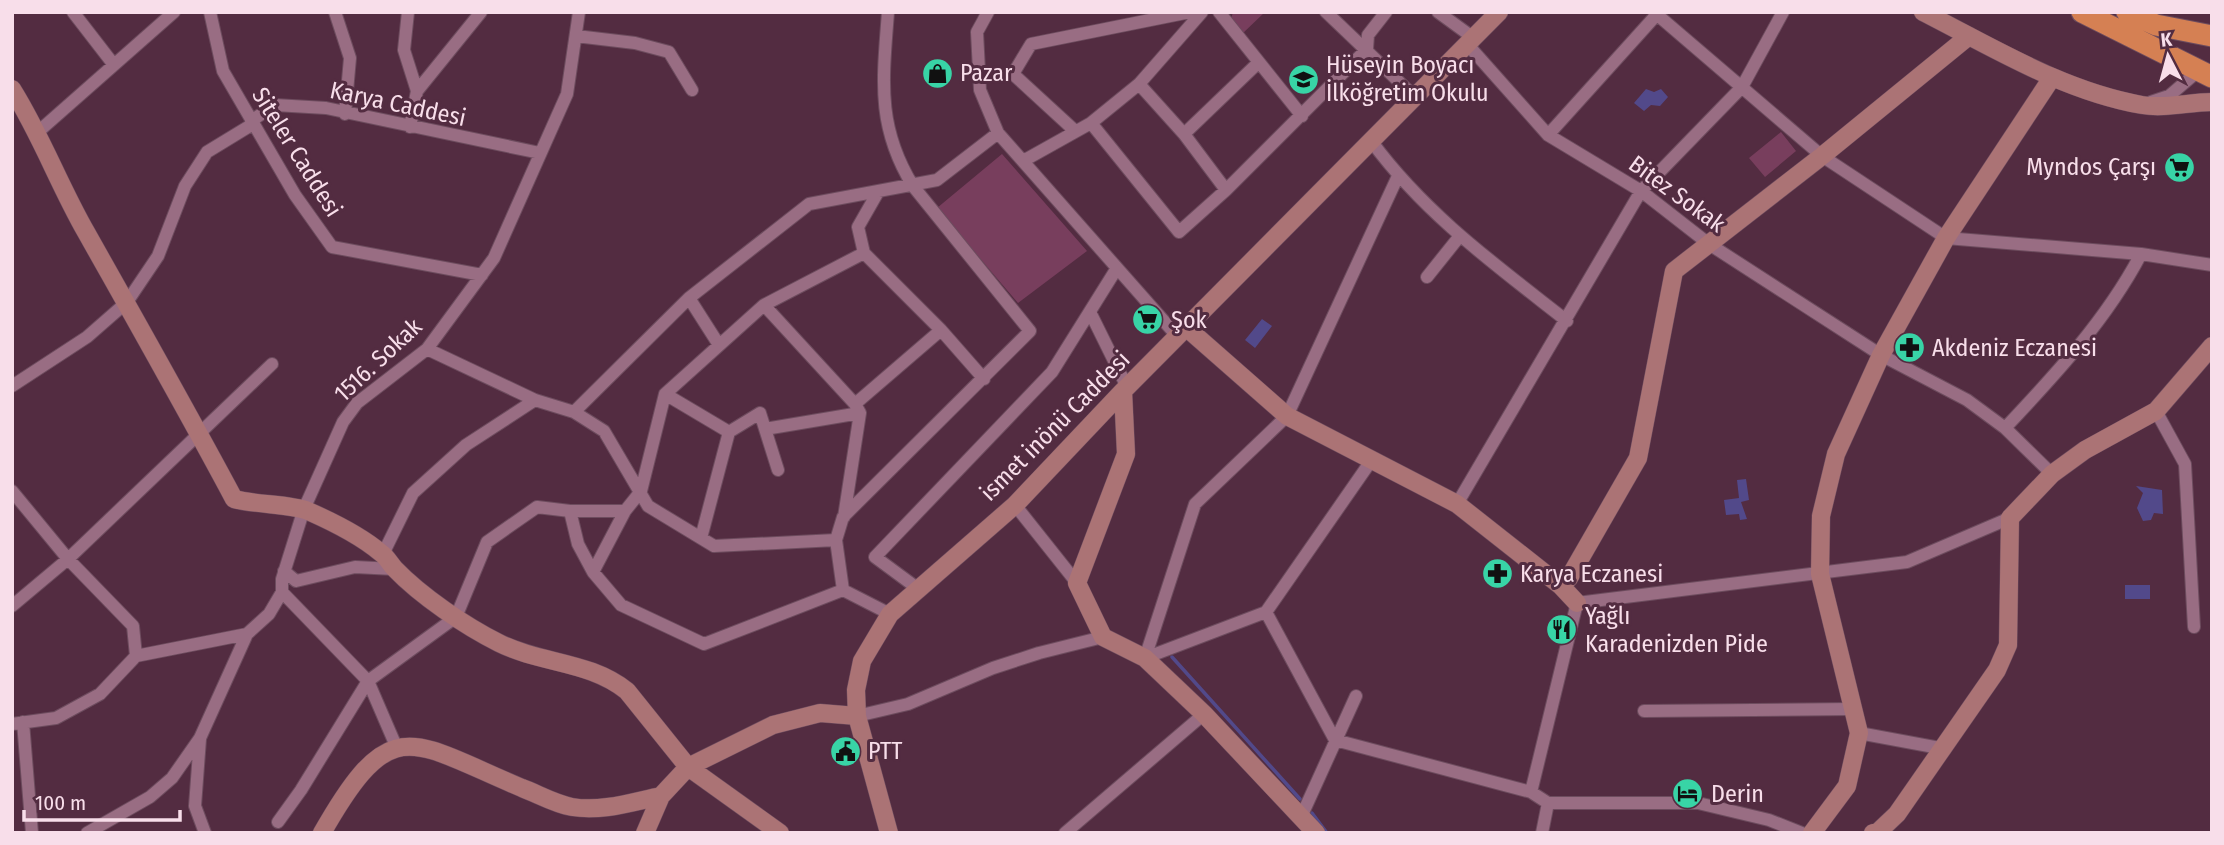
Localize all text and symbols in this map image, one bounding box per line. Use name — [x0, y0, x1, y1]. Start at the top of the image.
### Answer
north arrow — [2133, 21, 2203, 91]
text: K — [2160, 27, 2174, 52]
place label: Hüseyin Boyacı İlköğretim Okulu — [1326, 51, 1489, 107]
shop icon: Pazar — [920, 56, 954, 90]
place label: Pazar — [960, 59, 1013, 87]
school or university icon: Hüseyin Boyacı İlköğretim Okulu — [1286, 62, 1320, 96]
street label: Karya Caddesi — [328, 76, 468, 132]
street label: Siteler Caddesi — [246, 82, 348, 222]
street label: Bitez Sokak — [1624, 150, 1731, 239]
supermarket icon: Myndos Çarşı — [2162, 150, 2196, 184]
place label: Myndos Çarşı — [2026, 153, 2156, 181]
supermarket icon: Şok — [1131, 303, 1165, 337]
place label: Şok — [1171, 306, 1208, 334]
street label: 1516. Sokak — [328, 312, 428, 408]
pharmacy icon: Akdeniz Eczanesi — [1892, 331, 1926, 365]
place label: Akdeniz Eczanesi — [1932, 334, 2097, 362]
street label: ismet inönü Caddesi — [974, 345, 1136, 507]
pharmacy icon: Karya Eczanesi — [1480, 557, 1514, 591]
place label: Karya Eczanesi — [1520, 560, 1663, 588]
place label: Yağlı Karadenizden Pide — [1585, 602, 1768, 658]
restaurant icon: Yağlı Karadenizden Pide — [1545, 613, 1579, 647]
public building icon: PTT — [828, 734, 862, 768]
place label: PTT — [868, 737, 902, 765]
hotel icon: Derin — [1671, 777, 1705, 811]
scale bar — [24, 778, 180, 822]
place label: Derin — [1711, 780, 1764, 808]
text: 100 m — [35, 790, 86, 816]

